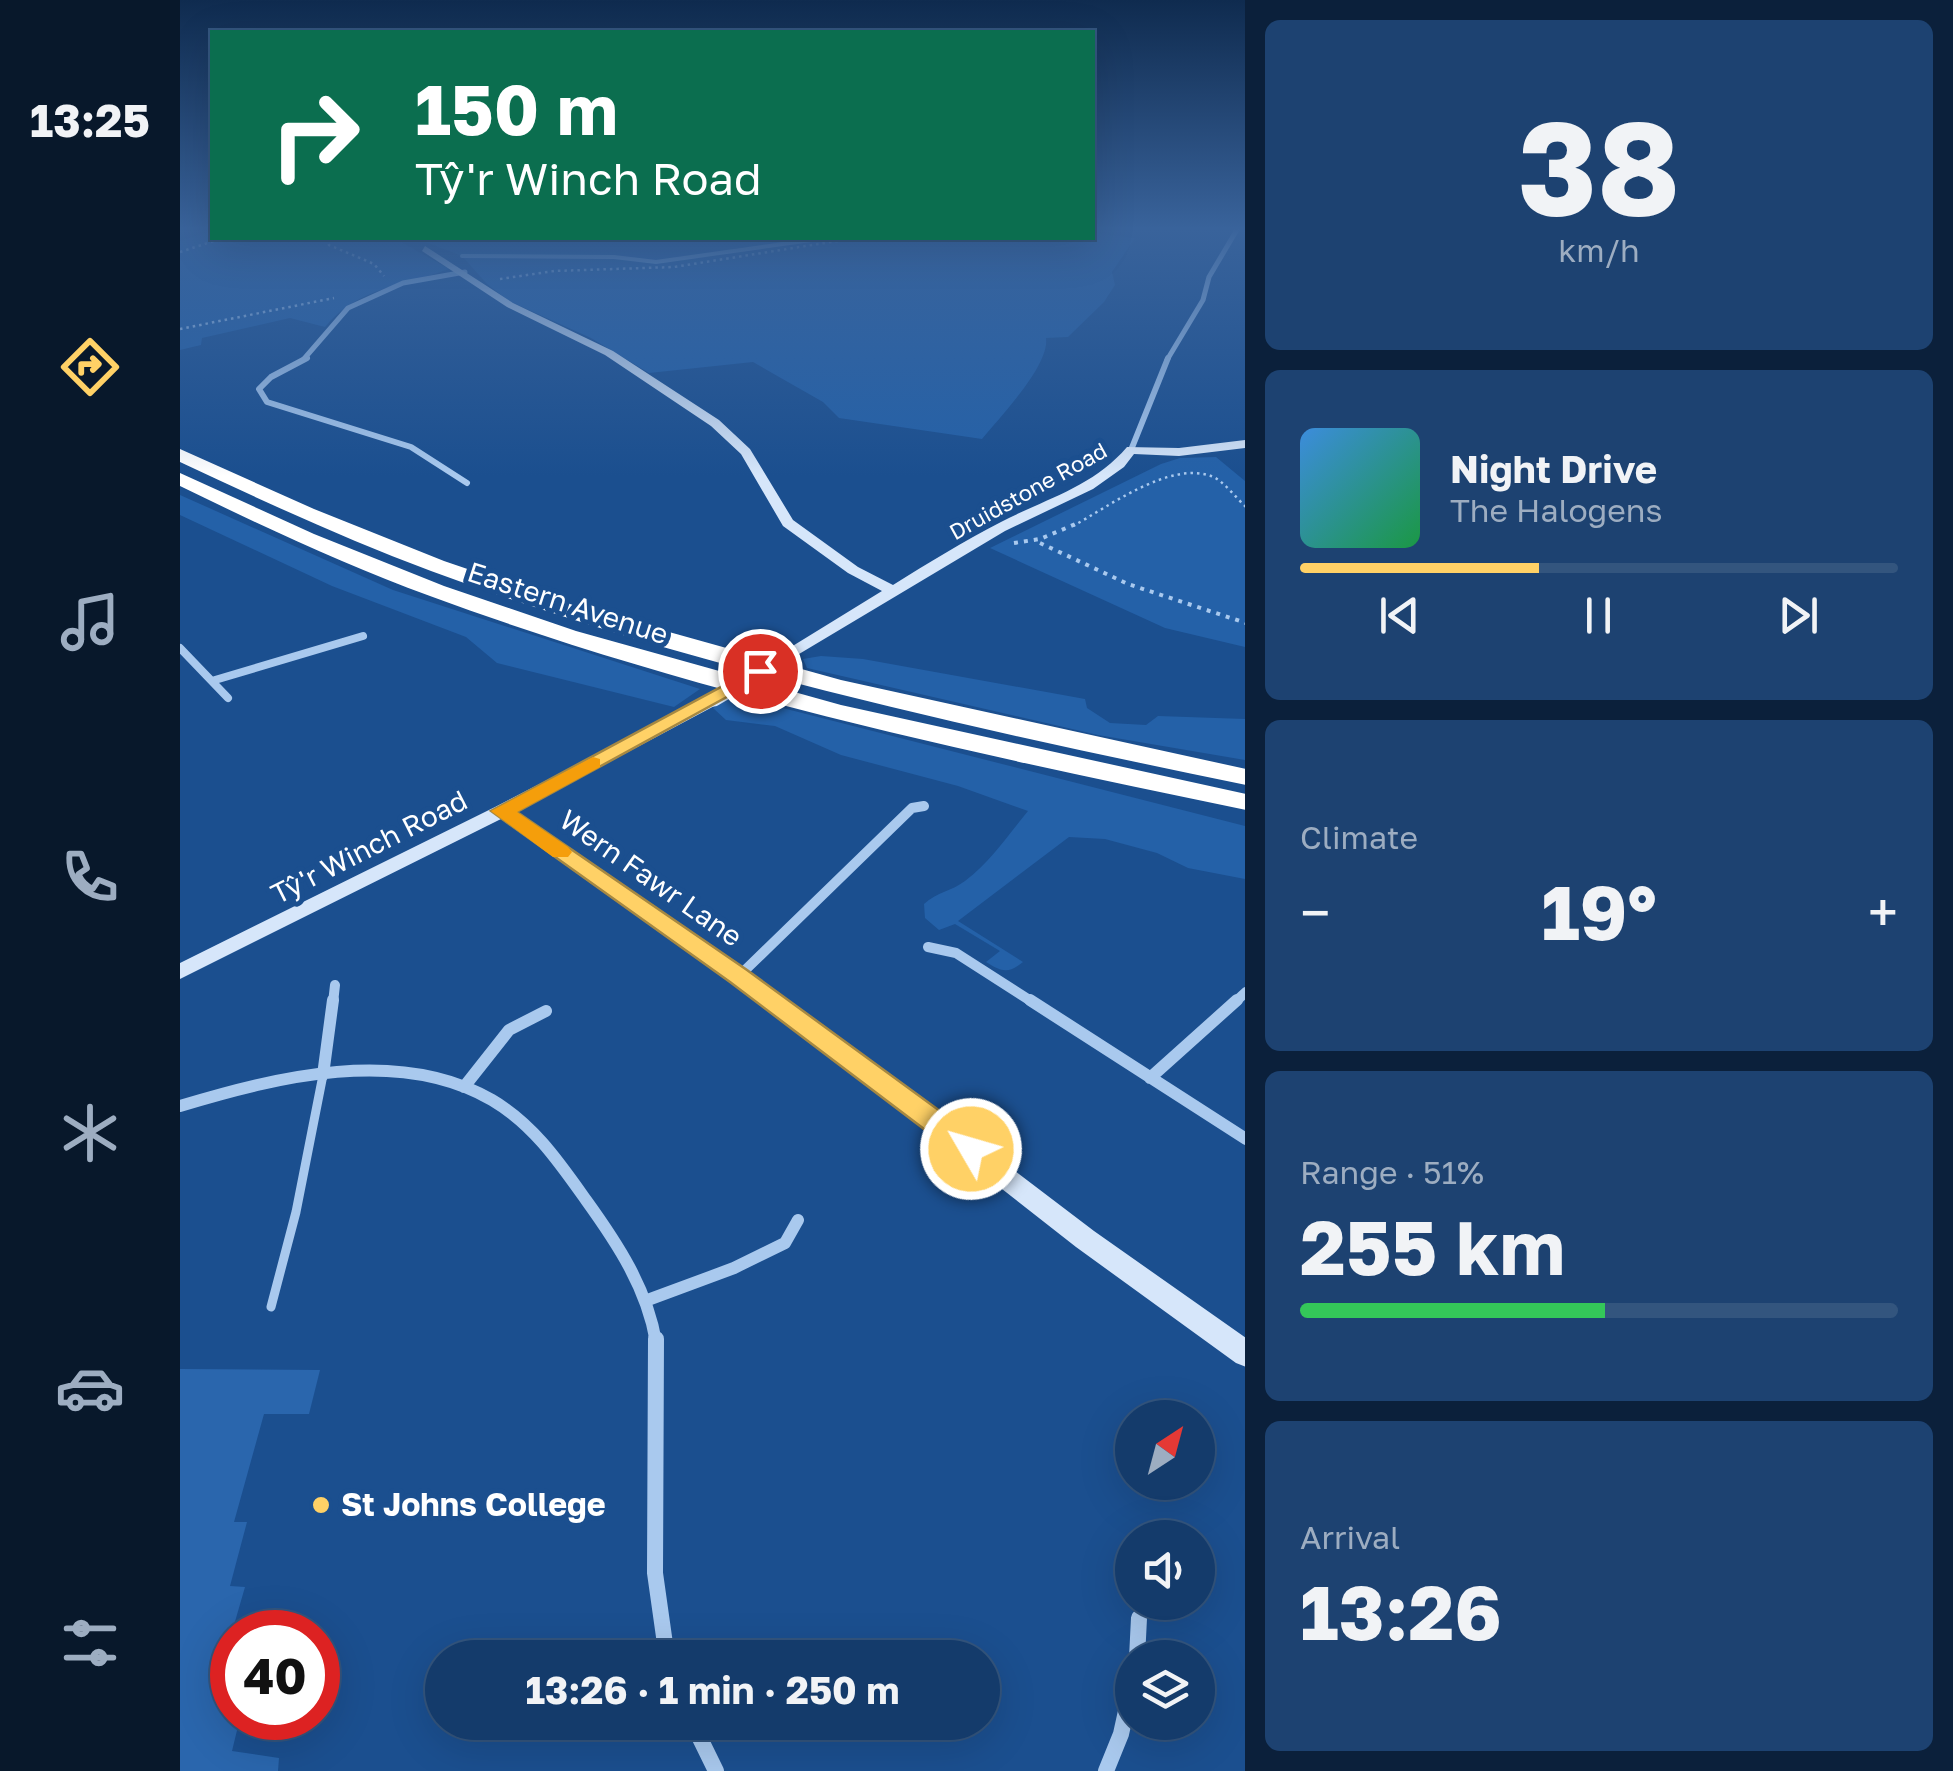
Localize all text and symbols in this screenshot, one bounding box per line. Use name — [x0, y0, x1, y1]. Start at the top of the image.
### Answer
text: 150 m — [415, 66, 618, 150]
icon: right — [250, 70, 380, 200]
text: 38 — [1518, 88, 1680, 244]
text: 13:25 — [30, 93, 150, 147]
text: Tŷ'r Winch Road — [415, 151, 762, 205]
text: km/h — [1558, 231, 1640, 269]
icon: directions — [55, 332, 125, 402]
street label: Druidstone Road — [944, 436, 1111, 545]
text: Night Drive — [1450, 446, 1657, 491]
text: The Halogens — [1450, 491, 1662, 529]
street label: Eastern Avenue — [464, 555, 673, 650]
icon: music — [55, 587, 125, 657]
icon: previous — [1372, 588, 1427, 643]
icon: pause — [1571, 588, 1626, 643]
icon: next — [1771, 588, 1826, 643]
pin — [718, 629, 803, 714]
icon: arrive — [733, 644, 788, 699]
street label: Tŷ'r Winch Road — [265, 783, 472, 910]
street label: Wern Fawr Lane — [554, 802, 749, 953]
text: Climate — [1300, 818, 1418, 856]
icon: phone — [55, 842, 125, 912]
text: 19° — [1541, 866, 1657, 957]
text: − — [1300, 879, 1330, 945]
text: + — [1868, 879, 1898, 945]
position arrow — [919, 1097, 1023, 1201]
icon: climate — [55, 1098, 125, 1168]
text: Range · 51% — [1300, 1153, 1484, 1191]
text: 255 km — [1300, 1201, 1565, 1292]
icon: car — [55, 1353, 125, 1423]
north arrow — [1115, 1400, 1215, 1500]
map controls — [1115, 1400, 1215, 1740]
place label: St Johns College — [341, 1485, 606, 1523]
marker: St Johns College — [310, 1494, 332, 1516]
text: Arrival — [1300, 1518, 1400, 1556]
button: sound — [1115, 1520, 1215, 1620]
text: 13:26 — [1300, 1566, 1502, 1657]
icon: filters — [55, 1608, 125, 1678]
speed limit sign: 40 — [210, 1610, 340, 1740]
button: layers — [1115, 1640, 1215, 1740]
text: 13:26 · 1 min · 250 m — [525, 1667, 900, 1712]

